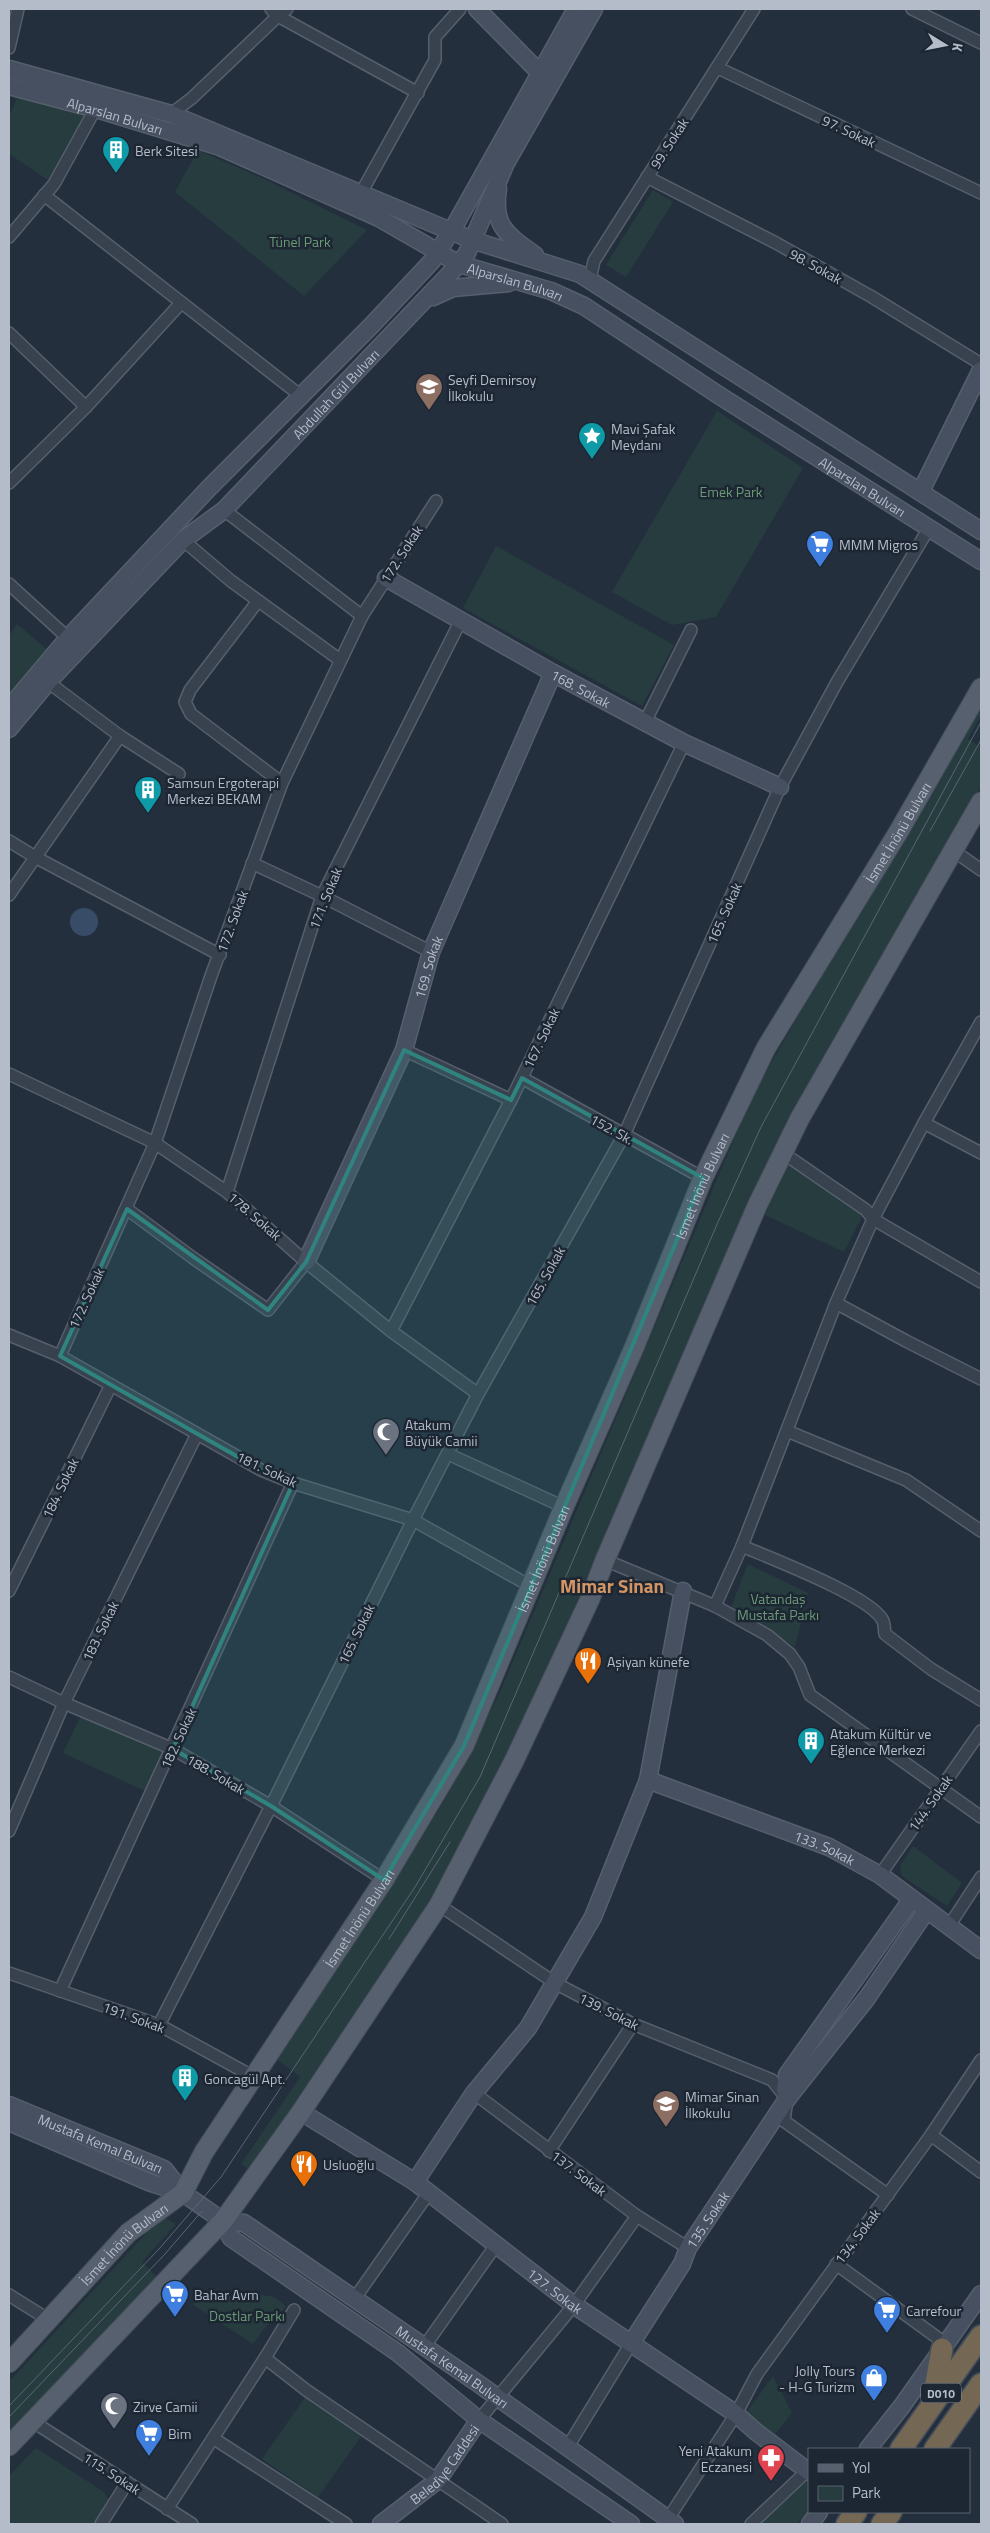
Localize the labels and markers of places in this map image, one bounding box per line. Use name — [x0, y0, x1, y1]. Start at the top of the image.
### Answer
building icon: Berk Sitesi — [101, 135, 131, 174]
place label: Berk Sitesi — [135, 140, 198, 161]
place label: Seyfi Demirsoy İlkokulu — [448, 369, 537, 406]
school or university icon: Seyfi Demirsoy İlkokulu — [414, 372, 444, 411]
place label: Mavi Şafak Meydanı — [611, 418, 676, 455]
place icon: Mavi Şafak Meydanı — [577, 421, 607, 460]
supermarket icon: MMM Migros — [805, 529, 835, 568]
place label: MMM Migros — [839, 534, 918, 555]
place label: Samsun Ergoterapi Merkezi BEKAM — [167, 772, 279, 809]
building icon: Samsun Ergoterapi Merkezi BEKAM — [133, 775, 163, 814]
place label: Atakum Büyük Camii — [405, 1414, 478, 1451]
mosque icon: Atakum Büyük Camii — [371, 1417, 401, 1456]
restaurant icon: Aşiyan künefe — [573, 1646, 603, 1685]
place label: Aşiyan künefe — [607, 1651, 689, 1672]
place label: Atakum Kültür ve Eğlence Merkezi — [830, 1723, 931, 1760]
building icon: Atakum Kültür ve Eğlence Merkezi — [796, 1726, 826, 1765]
building icon: Goncagül Apt. — [170, 2063, 200, 2102]
place label: Goncagül Apt. — [204, 2068, 285, 2089]
place label: Mimar Sinan İlkokulu — [685, 2086, 759, 2123]
school or university icon: Mimar Sinan İlkokulu — [651, 2089, 681, 2128]
restaurant icon: Usluoğlu — [289, 2149, 319, 2188]
place label: Usluoğlu — [323, 2154, 374, 2175]
supermarket icon: Bahar Avm — [160, 2279, 190, 2318]
place label: Bahar Avm — [194, 2284, 259, 2305]
supermarket icon: Carrefour — [872, 2295, 902, 2334]
place label: Carrefour — [906, 2300, 962, 2321]
place label: Jolly Tours - H-G Turizm — [779, 2360, 855, 2397]
shop icon: Jolly Tours - H-G Turizm — [859, 2363, 889, 2402]
mosque icon: Zirve Camii — [99, 2391, 129, 2430]
place label: Zirve Camii — [133, 2396, 198, 2417]
supermarket icon: Bim — [134, 2418, 164, 2457]
place label: Bim — [168, 2423, 191, 2444]
place label: Yeni Atakum Eczanesi — [679, 2440, 752, 2477]
pharmacy icon: Yeni Atakum Eczanesi — [756, 2443, 786, 2482]

